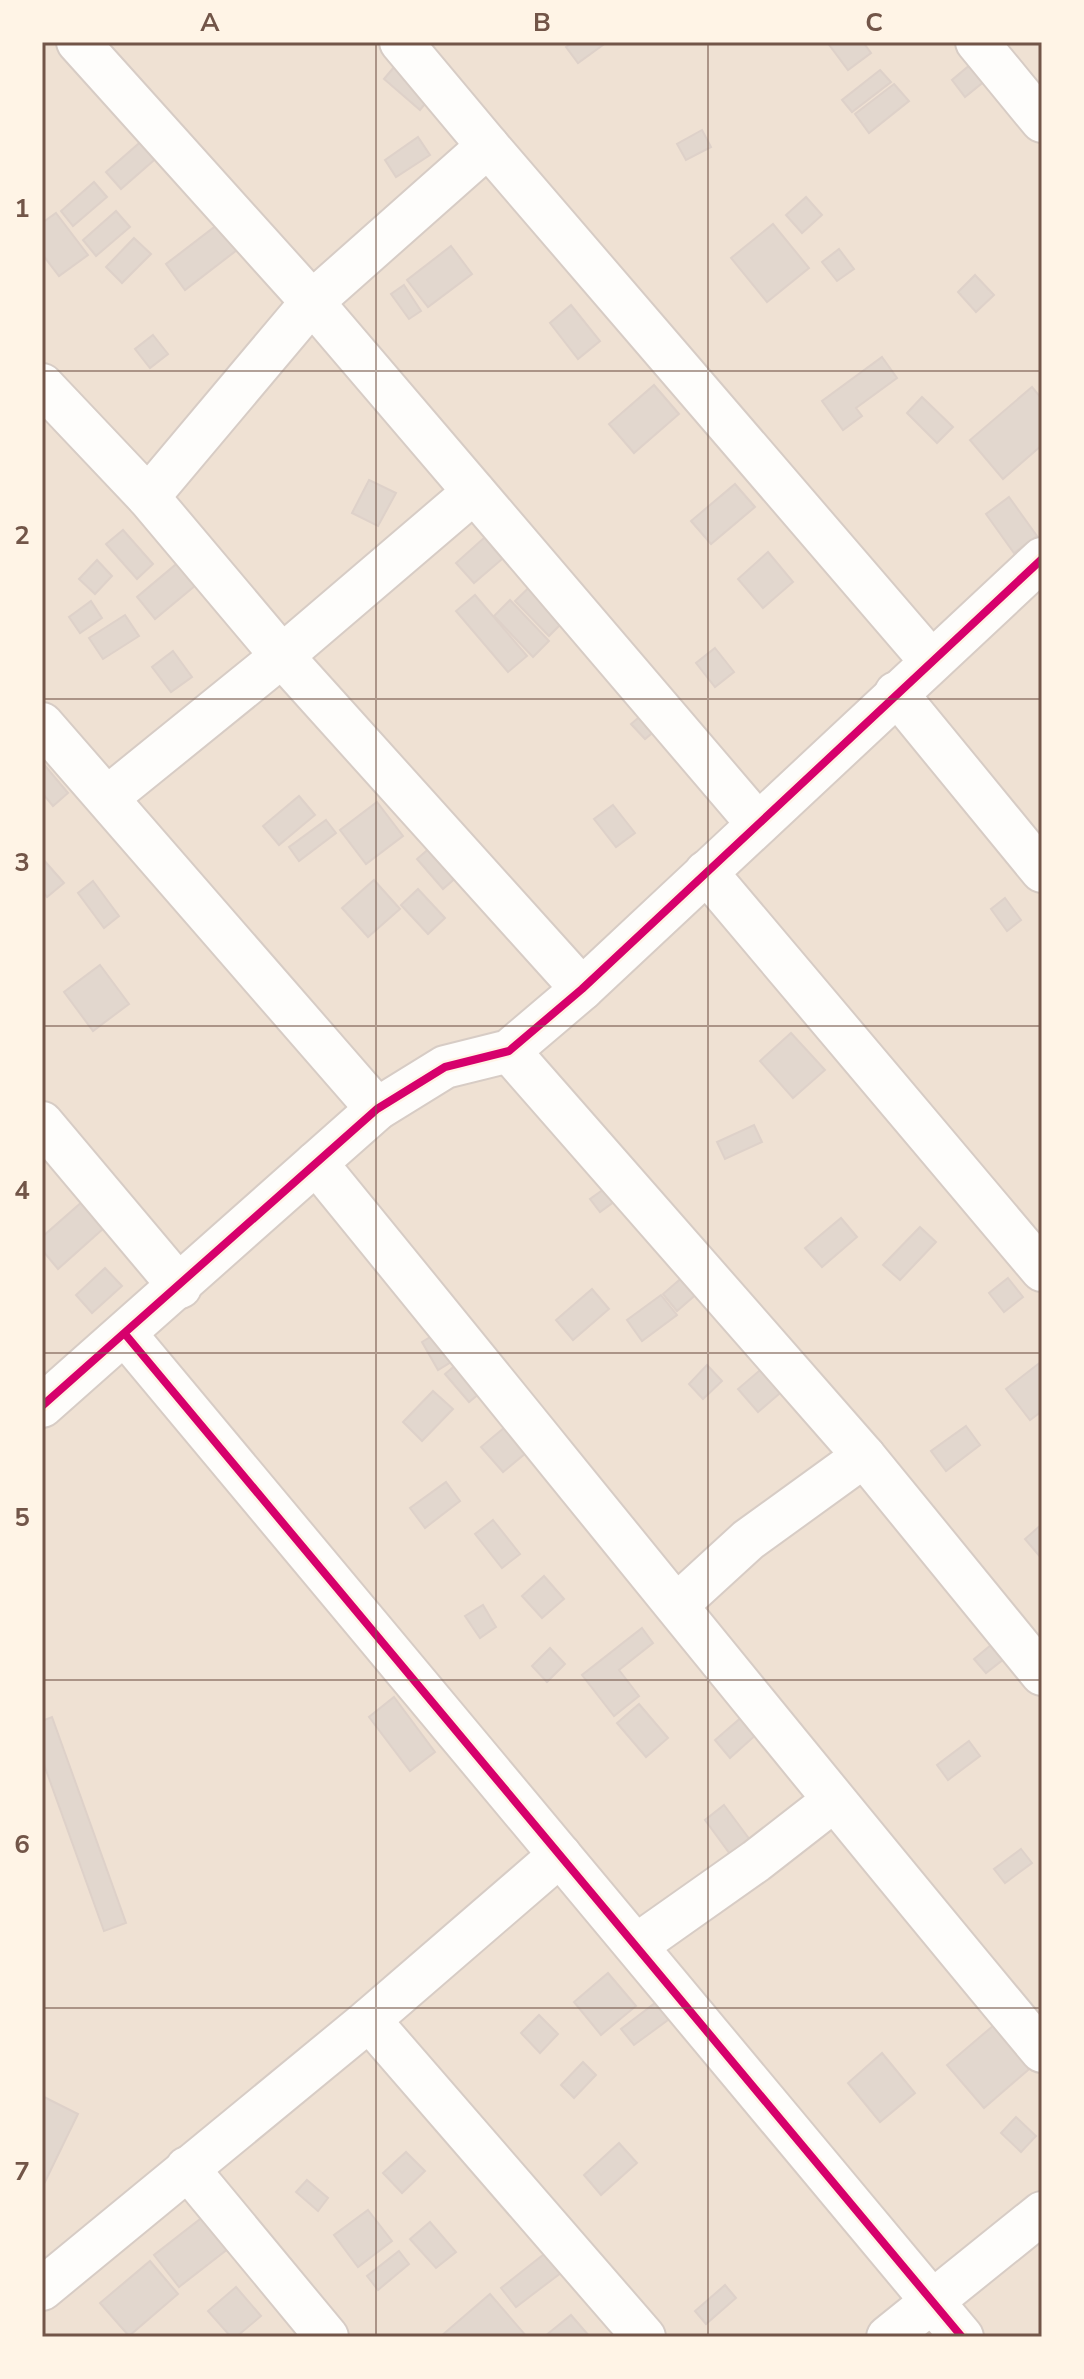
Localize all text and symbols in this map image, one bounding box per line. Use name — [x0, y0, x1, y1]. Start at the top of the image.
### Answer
text: A — [200, 5, 220, 40]
text: B — [533, 5, 551, 40]
text: C — [865, 5, 883, 40]
text: 1 — [14, 191, 30, 226]
text: 2 — [14, 518, 30, 553]
text: 3 — [14, 845, 30, 880]
text: 4 — [14, 1173, 30, 1208]
text: 5 — [14, 1500, 30, 1535]
text: 6 — [14, 1827, 30, 1862]
text: 7 — [14, 2154, 30, 2189]

